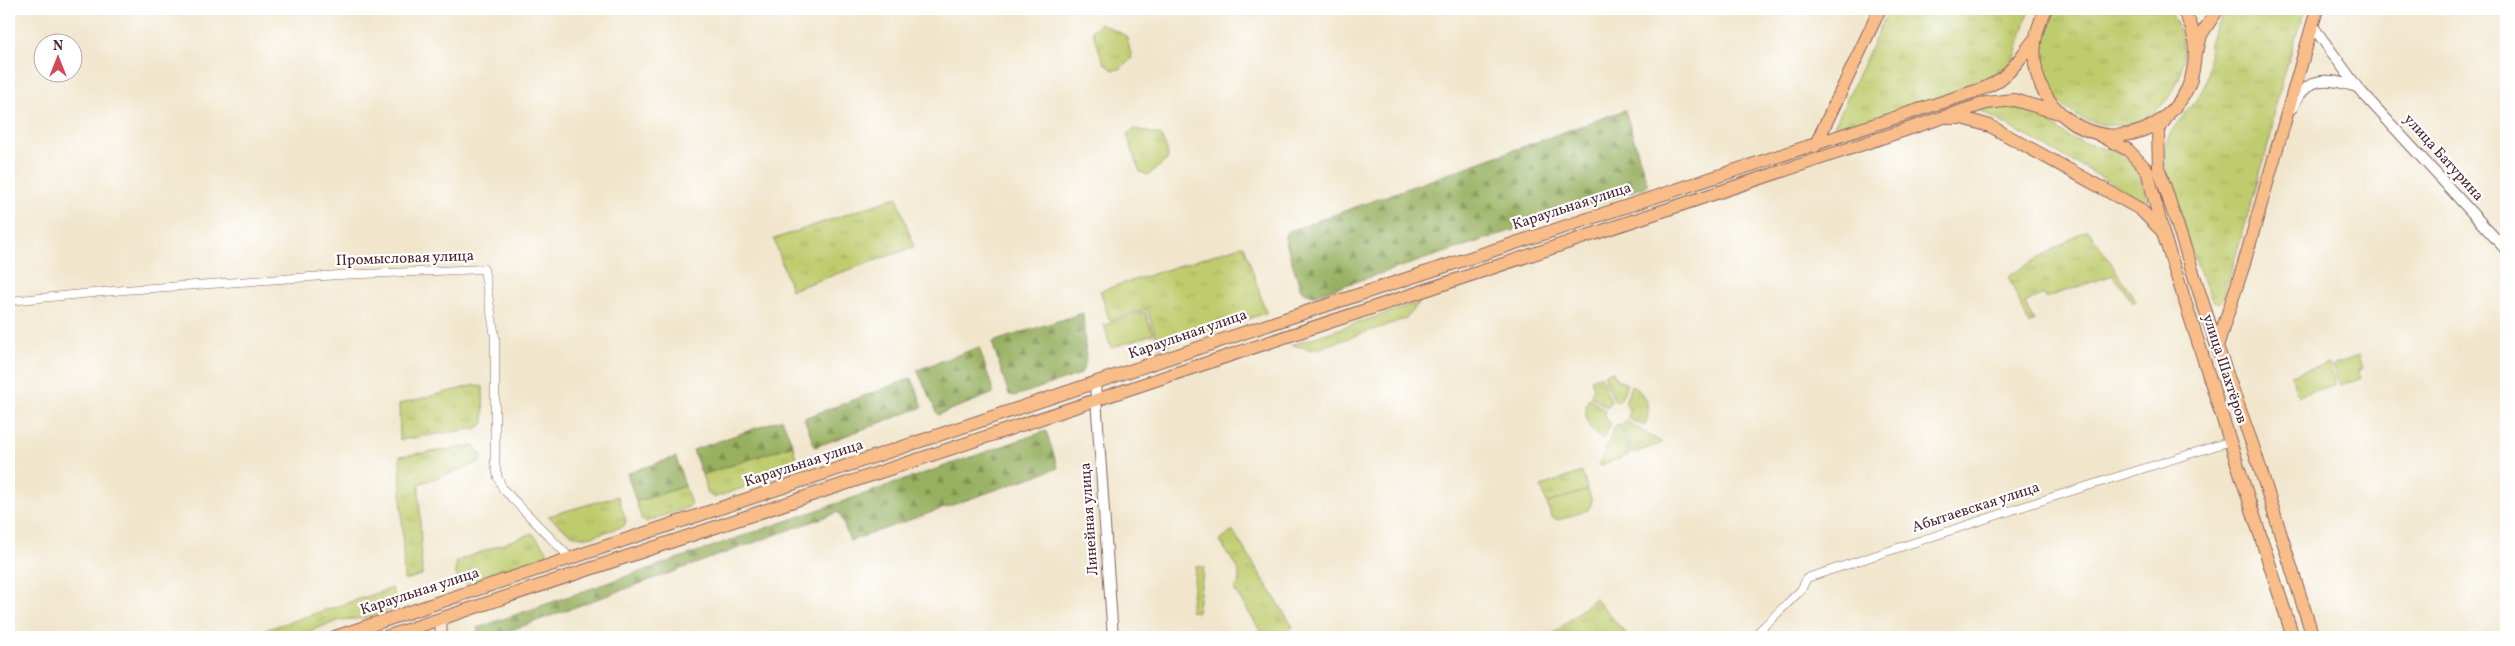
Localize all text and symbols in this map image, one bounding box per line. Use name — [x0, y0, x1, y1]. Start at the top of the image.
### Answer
north arrow — [32, 32, 82, 82]
text: N — [53, 37, 63, 56]
street label: улица Батурина — [2398, 110, 2488, 206]
street label: Караульная улица — [1510, 178, 1634, 236]
street label: Промысловая улица — [335, 246, 475, 272]
street label: Караульная улица — [1126, 305, 1250, 365]
street label: улица Шахтёров — [2196, 312, 2252, 426]
street label: Караульная улица — [742, 435, 866, 493]
street label: Линейная улица — [1076, 462, 1104, 576]
street label: Абытаевская улица — [1910, 477, 2042, 539]
street label: Караульная улица — [358, 563, 482, 621]

